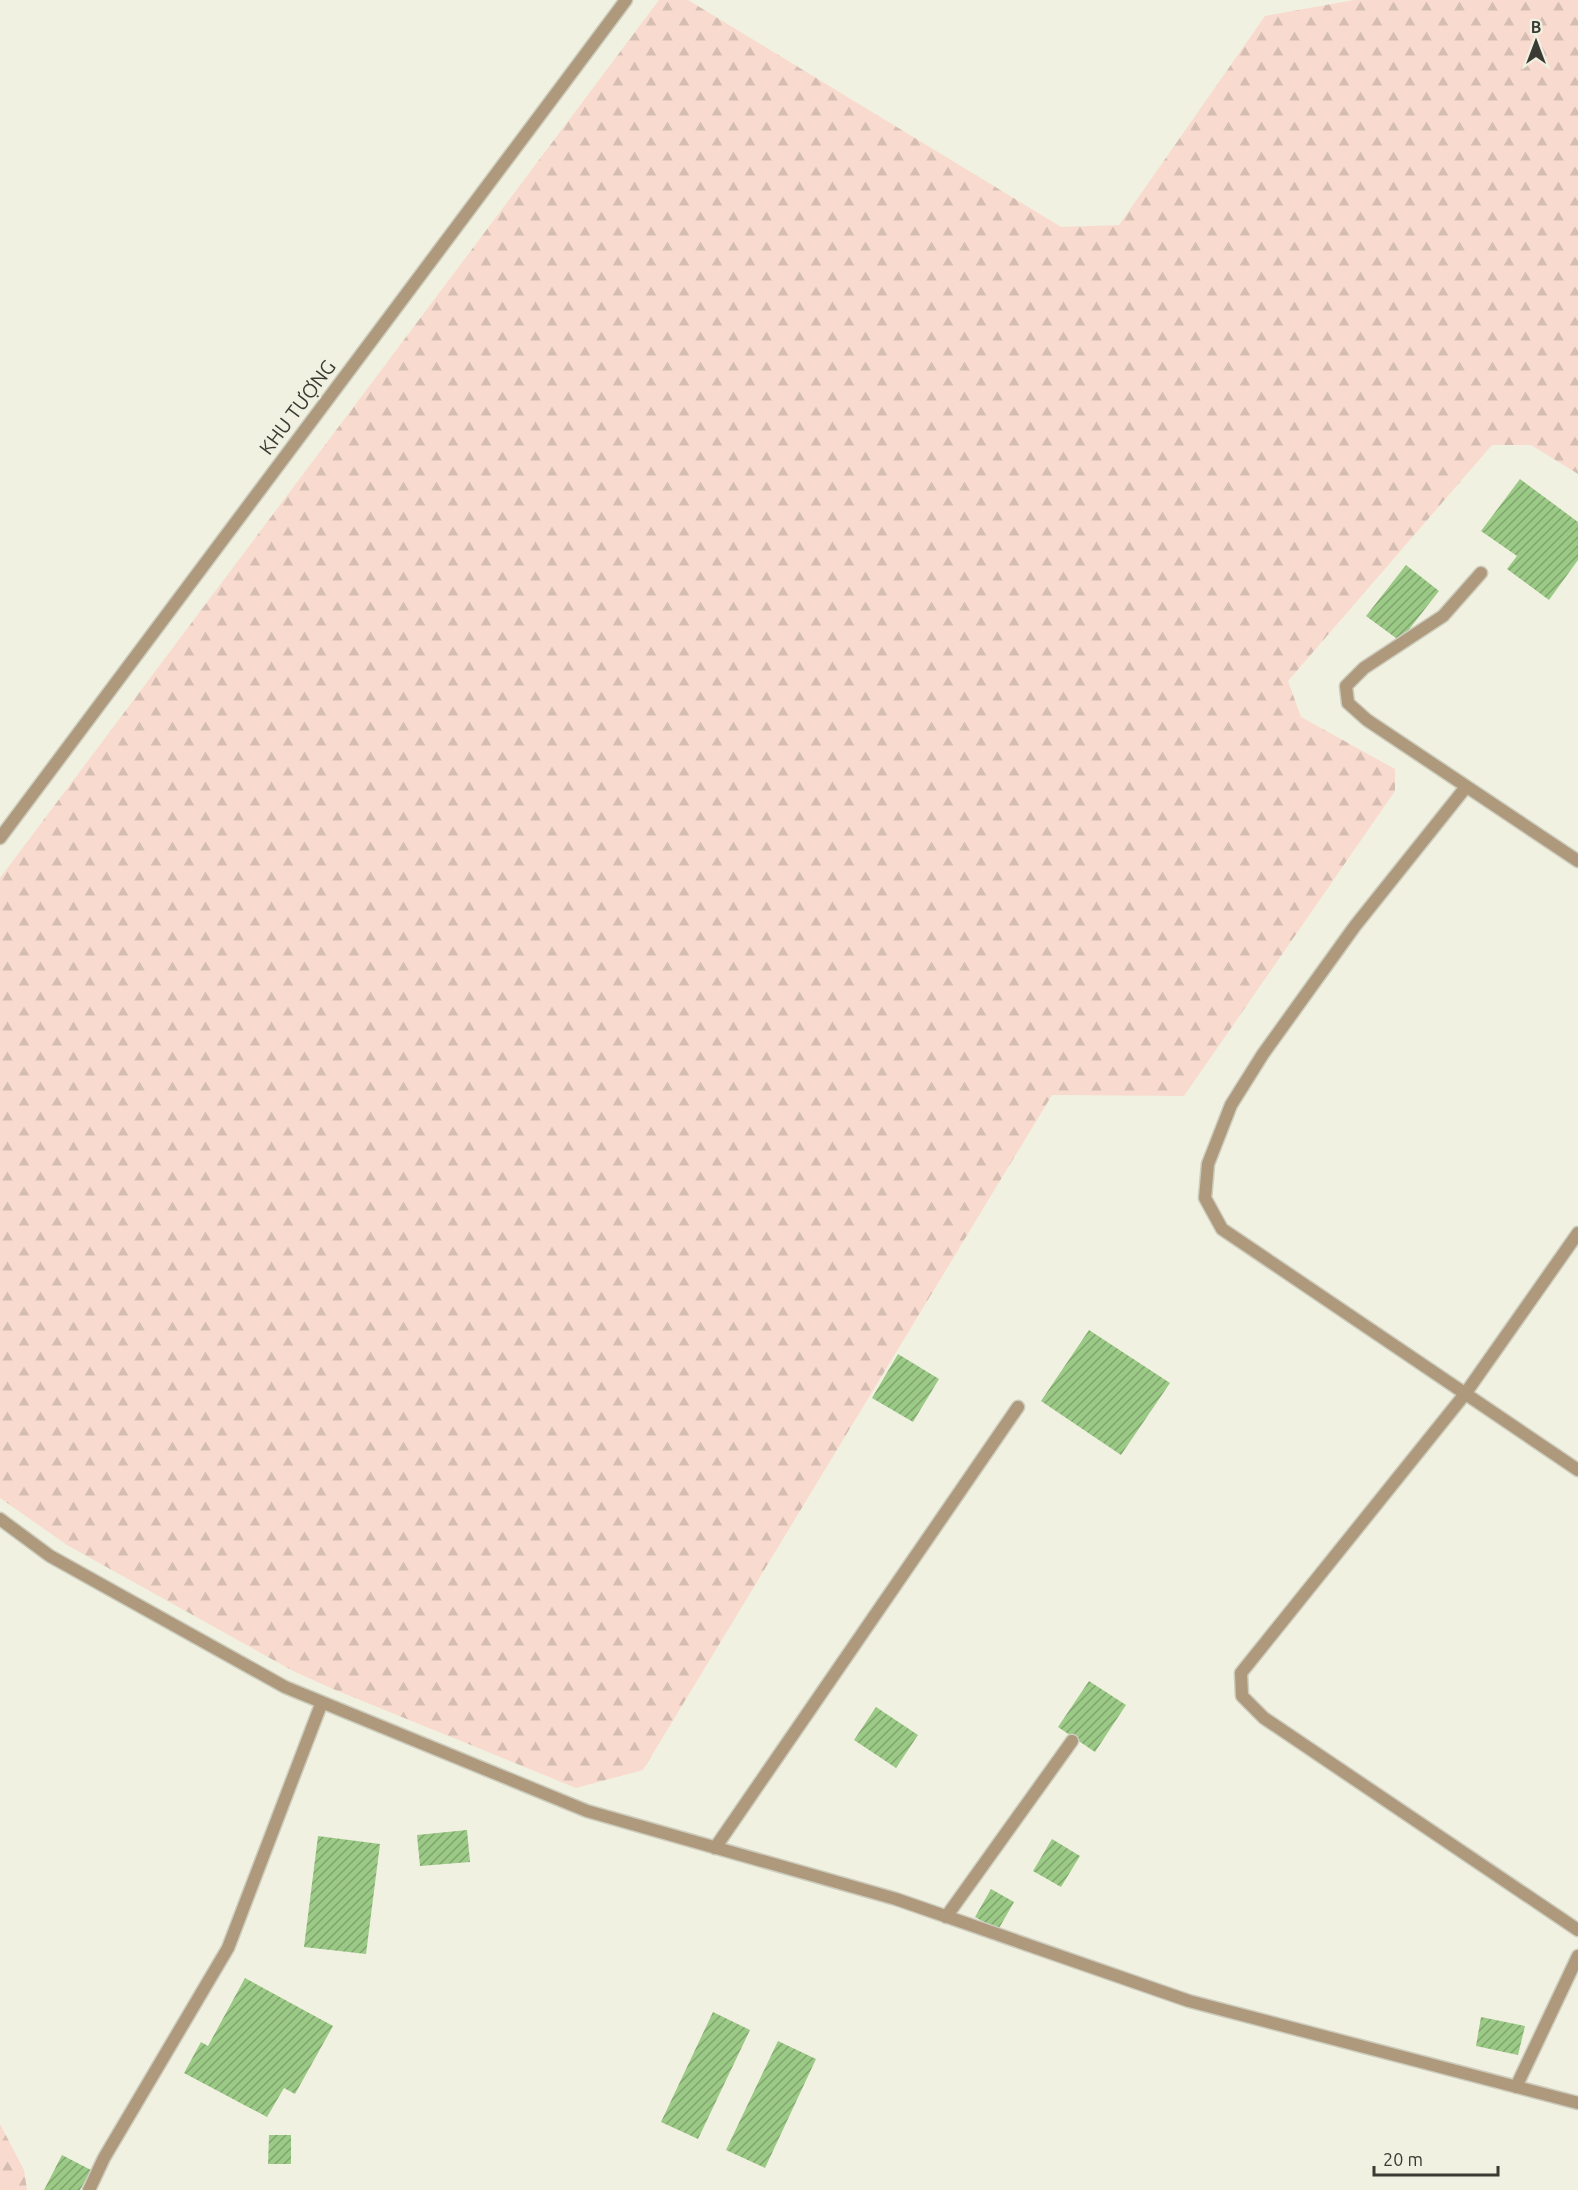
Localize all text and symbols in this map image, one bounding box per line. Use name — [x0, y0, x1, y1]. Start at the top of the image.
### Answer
north arrow — [1506, 12, 1566, 72]
text: B — [1531, 18, 1541, 36]
street label: KHU TƯỢNG — [254, 355, 340, 459]
scale bar — [1374, 2139, 1498, 2177]
text: 20 m — [1383, 2149, 1423, 2169]

